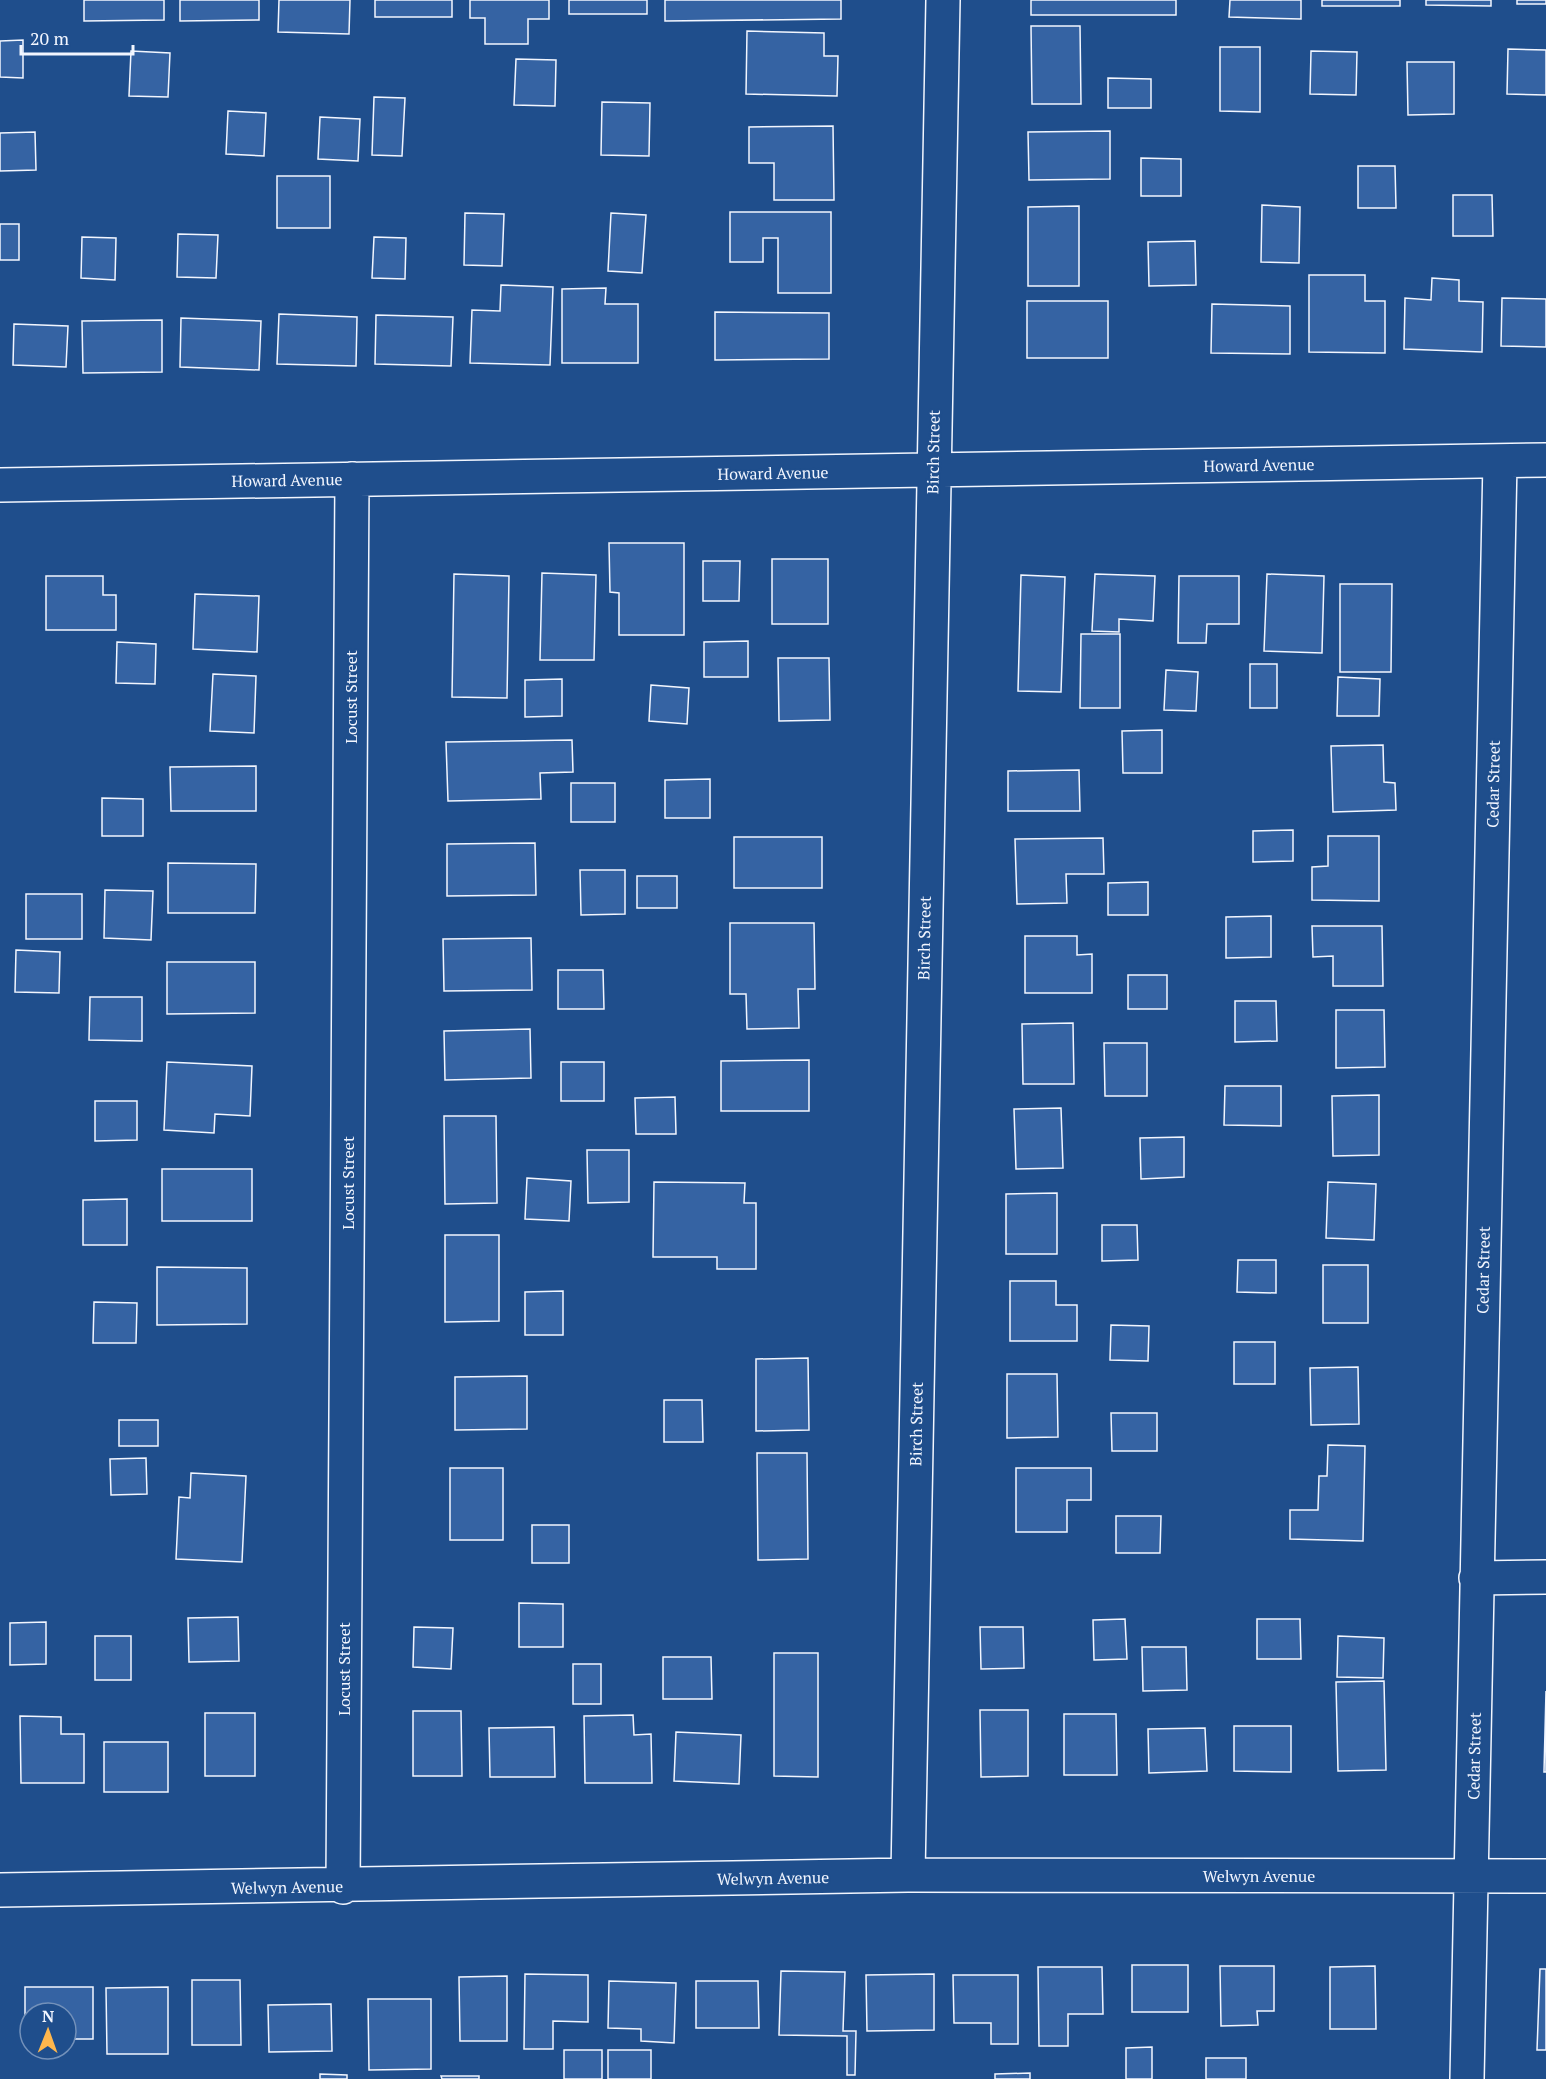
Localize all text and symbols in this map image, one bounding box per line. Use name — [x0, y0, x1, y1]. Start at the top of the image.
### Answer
scale bar — [21, 18, 134, 56]
text: 20 m — [30, 26, 70, 50]
street label: Birch Street — [921, 410, 945, 494]
street label: Howard Avenue — [1203, 453, 1315, 477]
street label: Howard Avenue — [717, 461, 829, 485]
street label: Howard Avenue — [231, 468, 343, 492]
street label: Locust Street — [340, 650, 362, 744]
street label: Cedar Street — [1481, 740, 1505, 828]
street label: Birch Street — [912, 896, 936, 980]
street label: Locust Street — [337, 1136, 359, 1230]
street label: Cedar Street — [1471, 1226, 1495, 1314]
street label: Birch Street — [904, 1382, 928, 1466]
street label: Locust Street — [333, 1622, 355, 1716]
street label: Cedar Street — [1462, 1712, 1486, 1800]
street label: Welwyn Avenue — [1203, 1865, 1315, 1887]
street label: Welwyn Avenue — [717, 1866, 829, 1890]
street label: Welwyn Avenue — [231, 1875, 343, 1899]
north arrow — [18, 2001, 78, 2061]
text: N — [42, 2005, 55, 2027]

